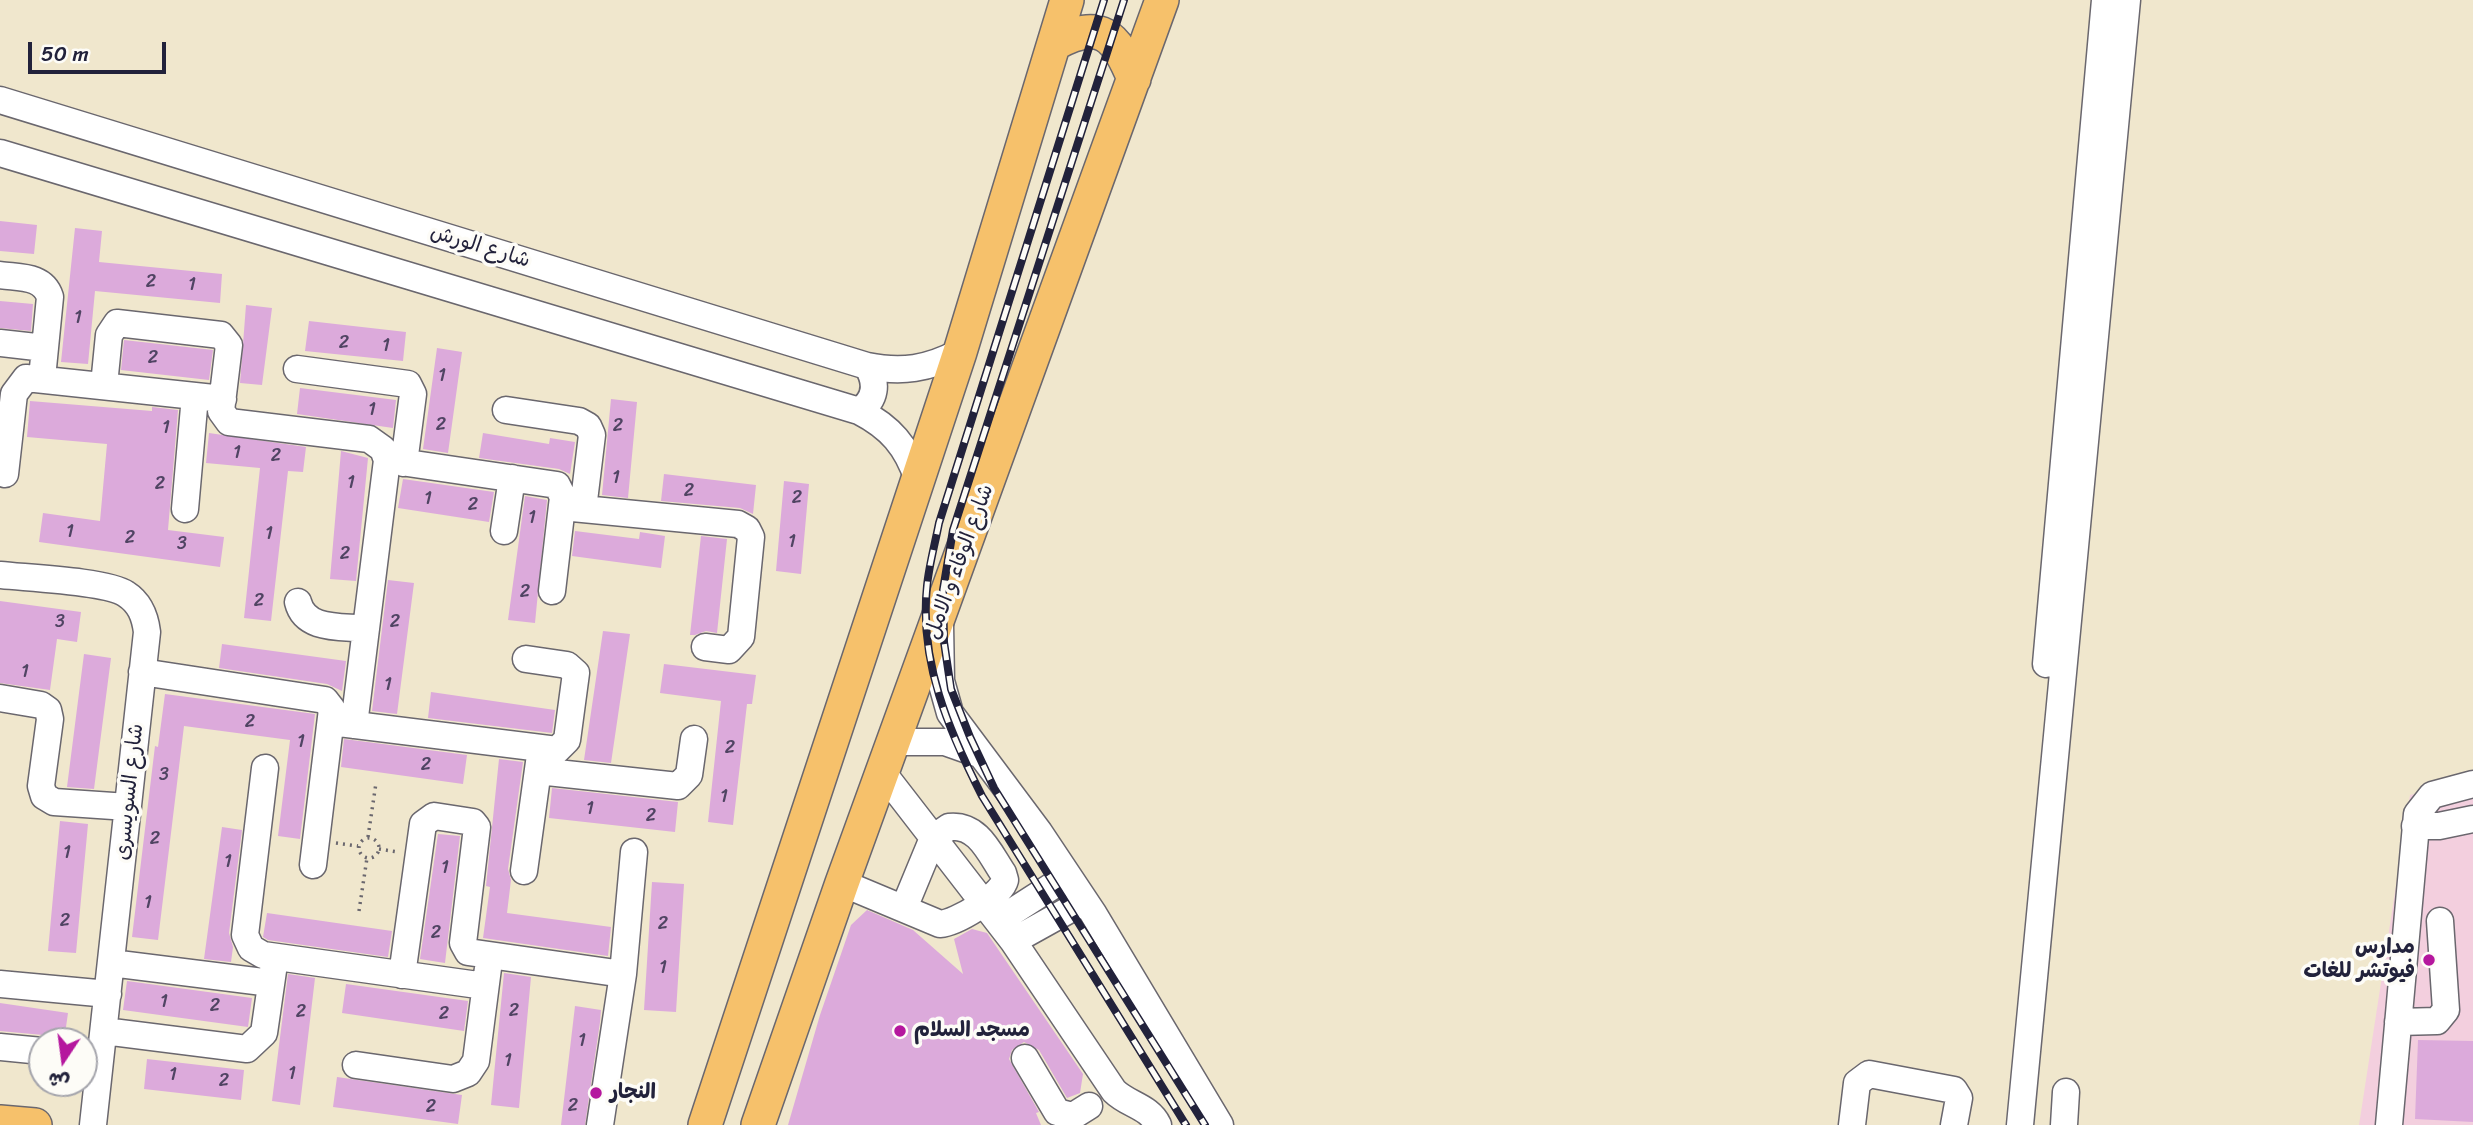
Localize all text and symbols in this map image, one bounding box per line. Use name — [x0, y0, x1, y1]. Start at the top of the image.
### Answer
scale bar — [32, 28, 170, 72]
text: 50 m — [41, 35, 89, 73]
street label: شارع الورش — [427, 220, 533, 274]
house number: 2 — [146, 271, 156, 293]
house number: 1 — [188, 274, 196, 296]
house number: 1 — [74, 307, 82, 329]
house number: 2 — [339, 332, 349, 354]
house number: 1 — [382, 335, 390, 357]
house number: 2 — [148, 347, 158, 369]
house number: 1 — [438, 365, 446, 387]
house number: 1 — [368, 399, 376, 421]
house number: 2 — [436, 414, 446, 436]
house number: 2 — [613, 415, 623, 437]
house number: 1 — [162, 417, 170, 439]
house number: 1 — [233, 442, 241, 464]
house number: 2 — [271, 445, 281, 467]
house number: 1 — [612, 467, 620, 489]
house number: 1 — [347, 472, 355, 494]
house number: 2 — [155, 473, 165, 495]
house number: 2 — [684, 480, 694, 502]
street label: شارع الوفاء و الامل — [920, 481, 1000, 643]
house number: 2 — [792, 487, 802, 509]
house number: 1 — [424, 488, 432, 510]
house number: 2 — [468, 494, 478, 516]
house number: 1 — [528, 507, 536, 529]
house number: 1 — [66, 521, 74, 543]
house number: 1 — [265, 523, 273, 545]
house number: 2 — [125, 527, 135, 549]
house number: 1 — [788, 531, 796, 553]
house number: 3 — [177, 533, 187, 555]
house number: 2 — [340, 543, 350, 565]
house number: 2 — [520, 581, 530, 603]
house number: 2 — [254, 590, 264, 612]
house number: 3 — [55, 611, 65, 633]
house number: 2 — [390, 611, 400, 633]
house number: 1 — [21, 661, 29, 683]
house number: 1 — [384, 674, 392, 696]
house number: 2 — [245, 711, 255, 733]
street label: شارع السويسرى — [110, 722, 150, 862]
house number: 1 — [297, 731, 305, 753]
house number: 2 — [725, 737, 735, 759]
house number: 2 — [421, 754, 431, 776]
house number: 3 — [159, 764, 169, 786]
house number: 1 — [720, 786, 728, 808]
house number: 1 — [586, 798, 594, 820]
house number: 2 — [646, 805, 656, 827]
house number: 2 — [150, 828, 160, 850]
house number: 1 — [63, 842, 71, 864]
house number: 1 — [224, 851, 232, 873]
house number: 1 — [441, 857, 449, 879]
house number: 1 — [144, 892, 152, 914]
house number: 2 — [60, 910, 70, 932]
house number: 2 — [658, 913, 668, 935]
house number: 2 — [431, 922, 441, 944]
place label: مدارس فيوتشر للغات — [2304, 935, 2415, 985]
marker: مدارس فيوتشر للغات — [2421, 952, 2437, 968]
house number: 1 — [659, 957, 667, 979]
house number: 1 — [160, 991, 168, 1013]
house number: 2 — [210, 995, 220, 1017]
house number: 2 — [509, 1000, 519, 1022]
house number: 2 — [296, 1001, 306, 1023]
house number: 2 — [439, 1003, 449, 1025]
place label: مسجد السلام — [914, 1018, 1030, 1044]
marker: مسجد السلام — [892, 1023, 908, 1039]
north arrow — [28, 1027, 98, 1097]
house number: 1 — [578, 1030, 586, 1052]
house number: 1 — [504, 1050, 512, 1072]
text: ش — [45, 1063, 73, 1099]
house number: 1 — [288, 1063, 296, 1085]
house number: 1 — [169, 1064, 177, 1086]
house number: 2 — [219, 1070, 229, 1092]
place label: النجار — [610, 1080, 656, 1106]
marker: النجار — [588, 1085, 604, 1101]
house number: 2 — [568, 1095, 578, 1117]
house number: 2 — [426, 1096, 436, 1118]

